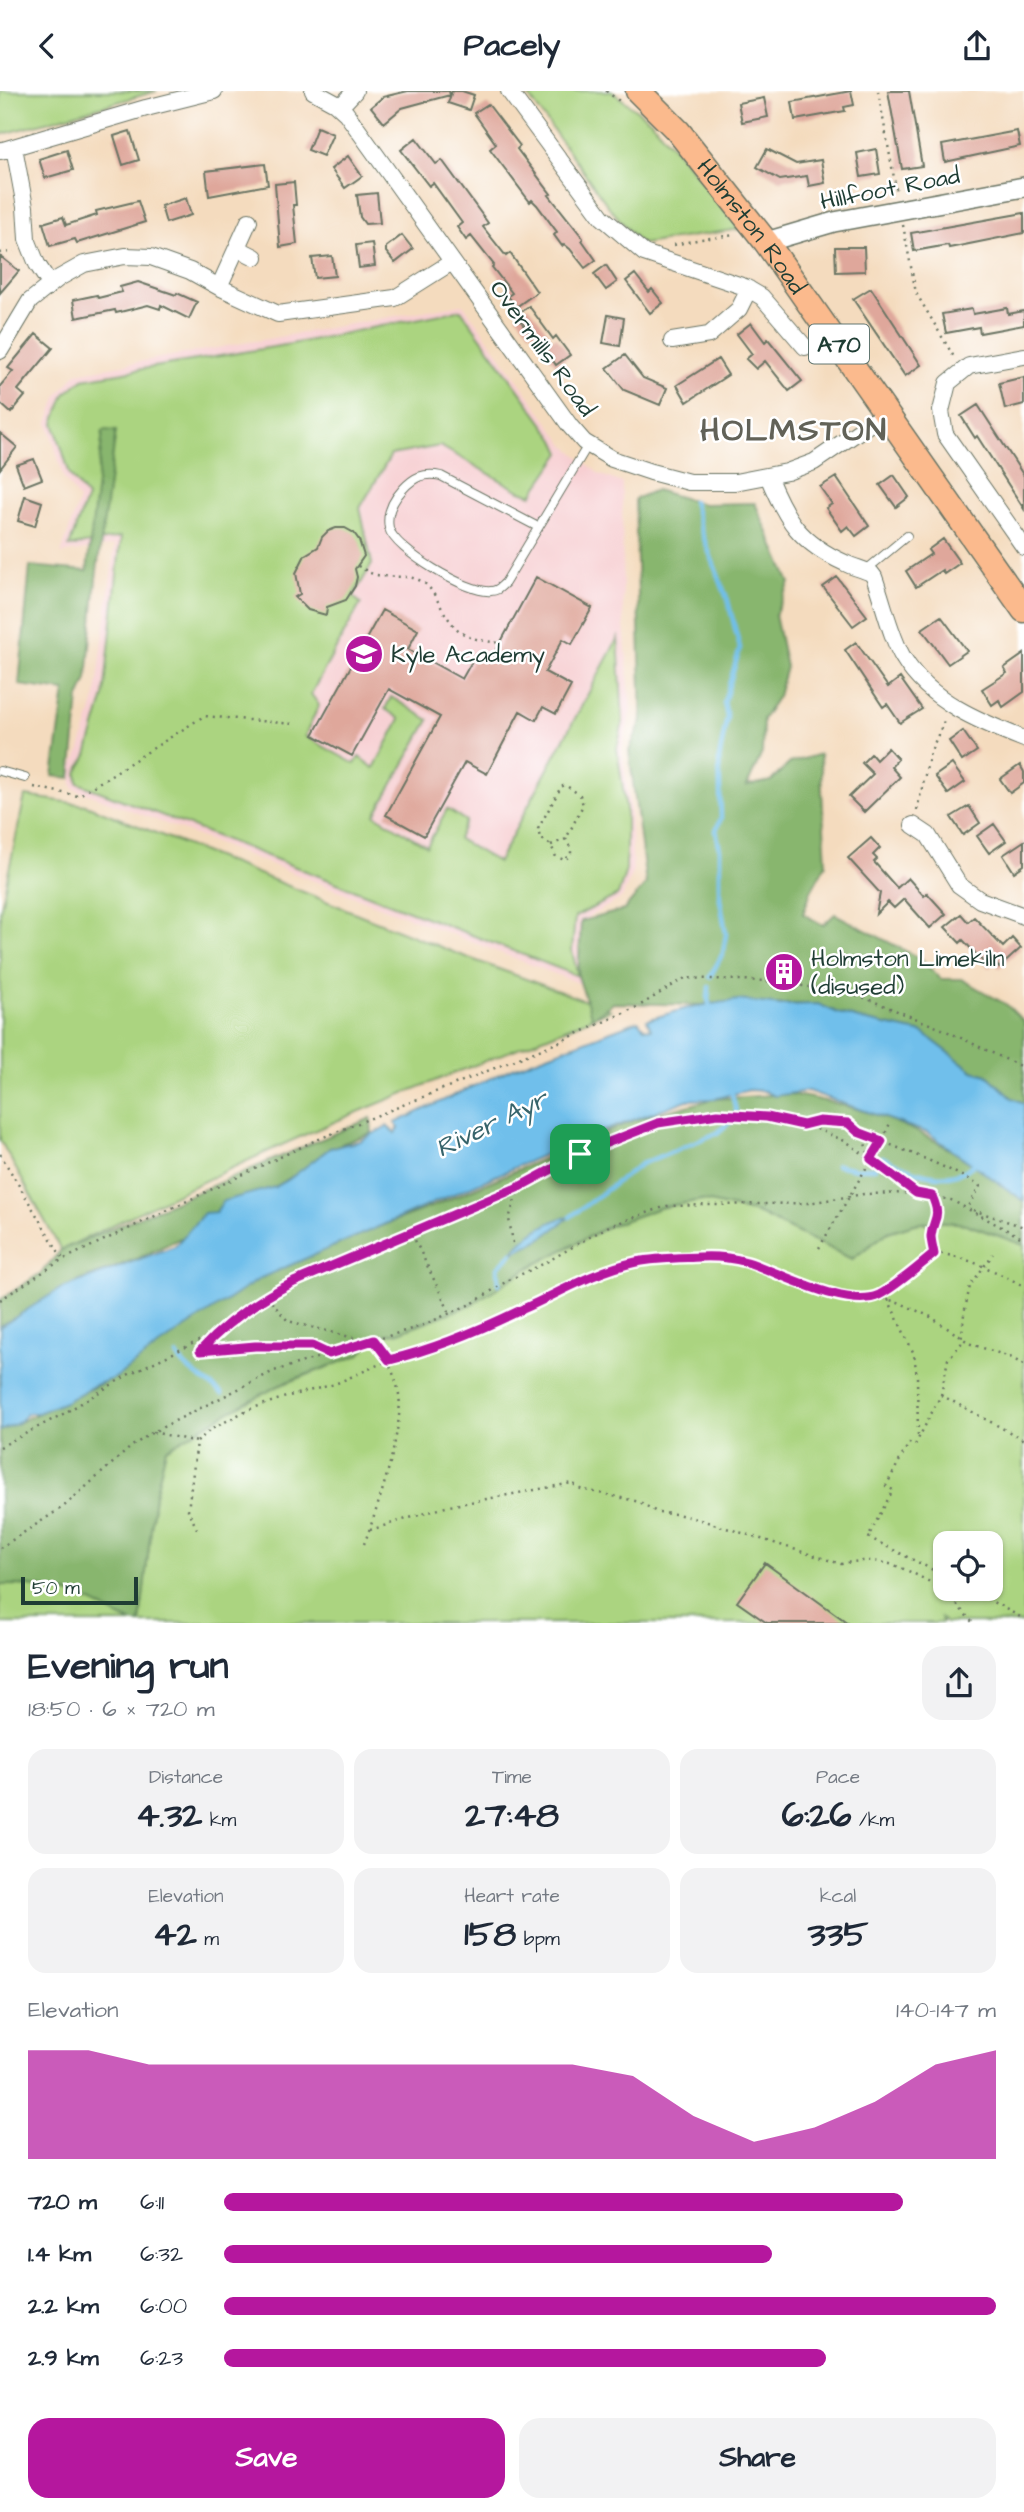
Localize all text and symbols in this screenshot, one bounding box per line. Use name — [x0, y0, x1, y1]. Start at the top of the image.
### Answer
text: Pacely — [464, 23, 560, 68]
icon: back — [28, 27, 66, 65]
icon: share — [958, 27, 996, 65]
street label: Holmston Road — [688, 152, 814, 301]
street label: Hillfoot Road — [818, 159, 963, 219]
street label: Overmills Road — [481, 273, 603, 424]
road number: A70 — [809, 325, 869, 363]
district label: HOLMSTON — [700, 408, 888, 453]
school or university icon: Kyle Academy — [343, 633, 385, 675]
place label: Kyle Academy — [391, 638, 545, 673]
place label: Holmston Limekiln (disused) — [811, 942, 1004, 1004]
building icon: Holmston Limekiln (disused) — [763, 951, 805, 993]
water label: River Ayr — [430, 1080, 556, 1167]
pin — [550, 1124, 610, 1184]
icon: arrive — [561, 1135, 599, 1173]
map controls — [933, 1531, 1003, 1601]
button: locate — [933, 1531, 1003, 1601]
scale bar — [21, 1574, 138, 1606]
text: 50 m — [32, 1575, 80, 1602]
text: Evening run — [28, 1641, 229, 1693]
button: share — [922, 1646, 996, 1720]
text: 18:50 · 6 × 720 m — [28, 1693, 215, 1725]
text: Distance — [149, 1764, 223, 1791]
text: Time — [492, 1764, 532, 1791]
text: Pace — [816, 1764, 860, 1791]
text: 4.32 — [136, 1791, 202, 1840]
text: 27:48 — [465, 1791, 559, 1840]
text: 6:26 — [782, 1791, 852, 1840]
text: km — [202, 1807, 236, 1834]
text: /km — [852, 1807, 894, 1834]
text: Elevation — [149, 1883, 223, 1910]
text: Heart rate — [464, 1883, 560, 1910]
text: kcal — [820, 1883, 856, 1910]
text: 42 — [153, 1910, 197, 1959]
text: 158 — [464, 1910, 516, 1959]
text: 335 — [808, 1910, 868, 1959]
text: m — [197, 1926, 219, 1953]
text: bpm — [516, 1926, 560, 1953]
text: Elevation — [28, 1994, 119, 2026]
text: 140–147 m — [896, 1994, 996, 2026]
text: 720 m — [28, 2186, 97, 2218]
text: 6:11 — [140, 2186, 164, 2218]
text: 1.4 km — [28, 2238, 91, 2270]
text: 6:32 — [140, 2238, 183, 2270]
text: 2.2 km — [28, 2290, 99, 2322]
text: 6:00 — [140, 2290, 187, 2322]
text: 2.9 km — [28, 2342, 99, 2374]
text: 6:23 — [140, 2342, 183, 2374]
button: Save — [28, 2418, 505, 2498]
button: Share — [519, 2418, 996, 2498]

